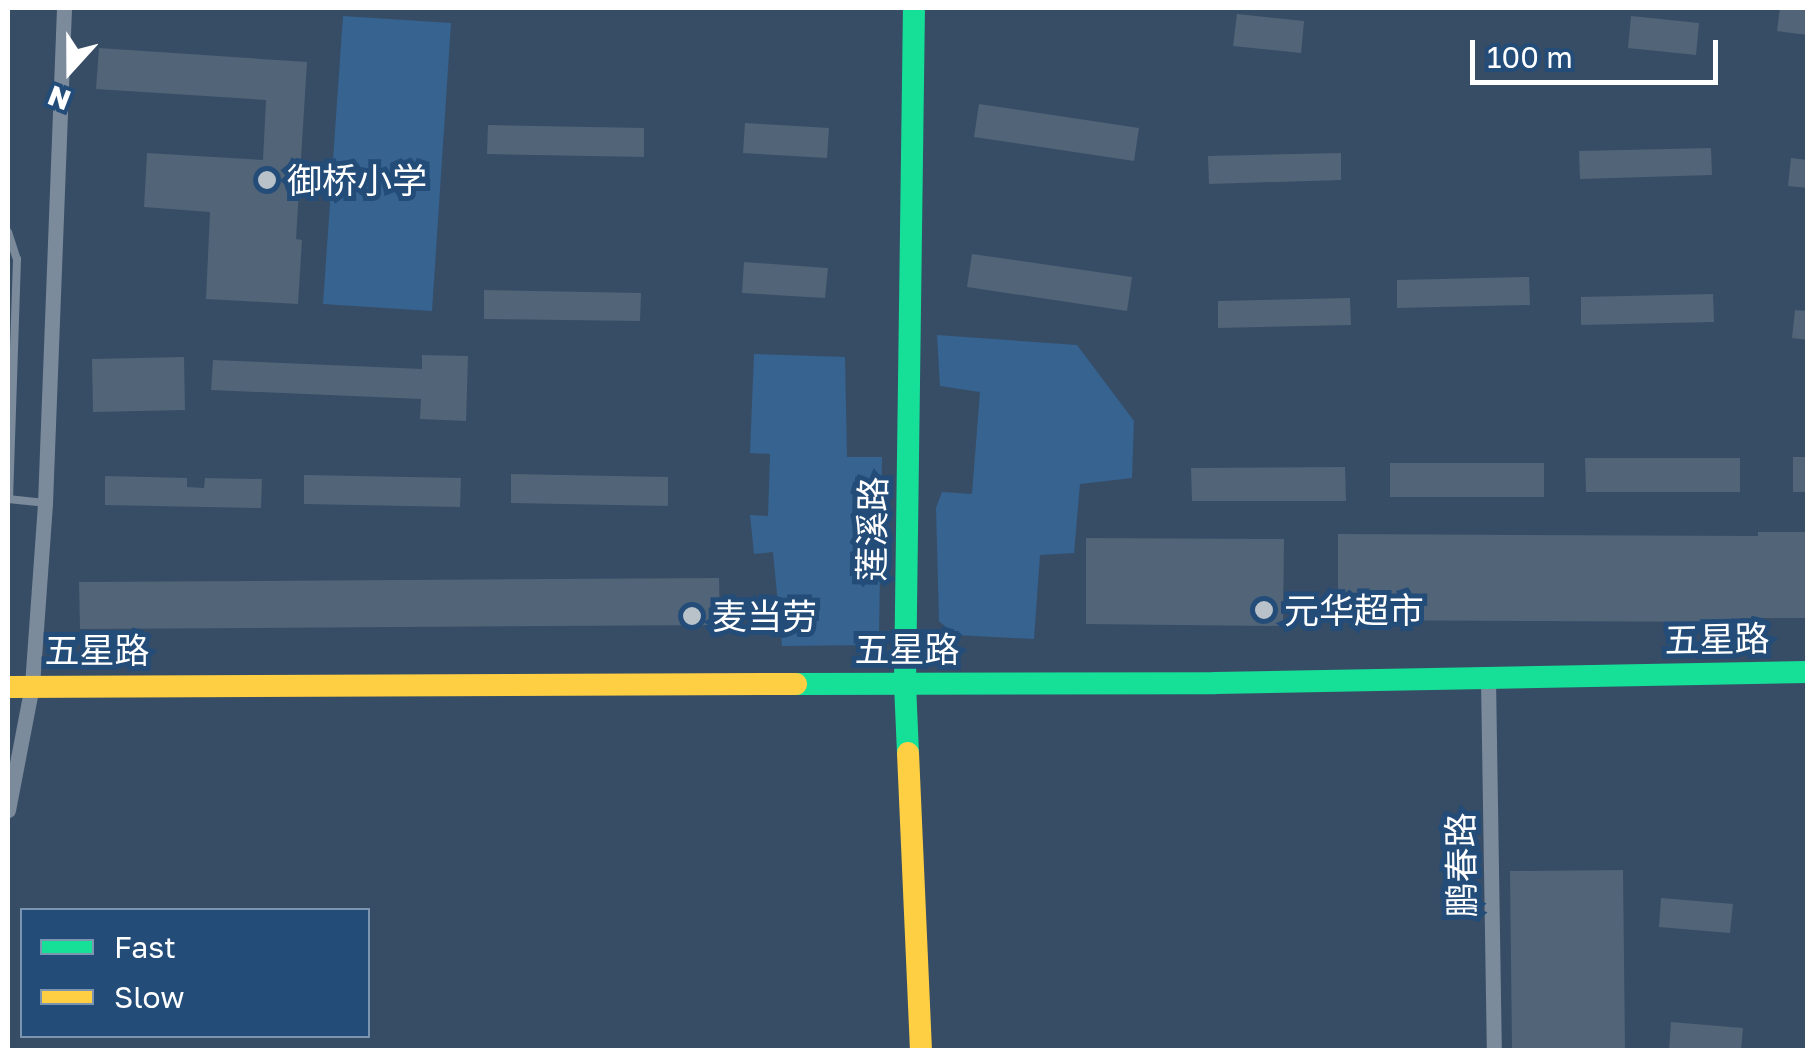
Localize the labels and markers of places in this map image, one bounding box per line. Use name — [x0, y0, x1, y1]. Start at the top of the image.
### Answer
place label: 御桥小学 — [287, 159, 427, 201]
marker: 御桥小学 — [256, 169, 278, 191]
place label: 元华超市 — [1284, 589, 1424, 631]
place label: 麦当劳 — [712, 595, 817, 637]
marker: 元华超市 — [1253, 599, 1275, 621]
marker: 麦当劳 — [681, 605, 703, 627]

